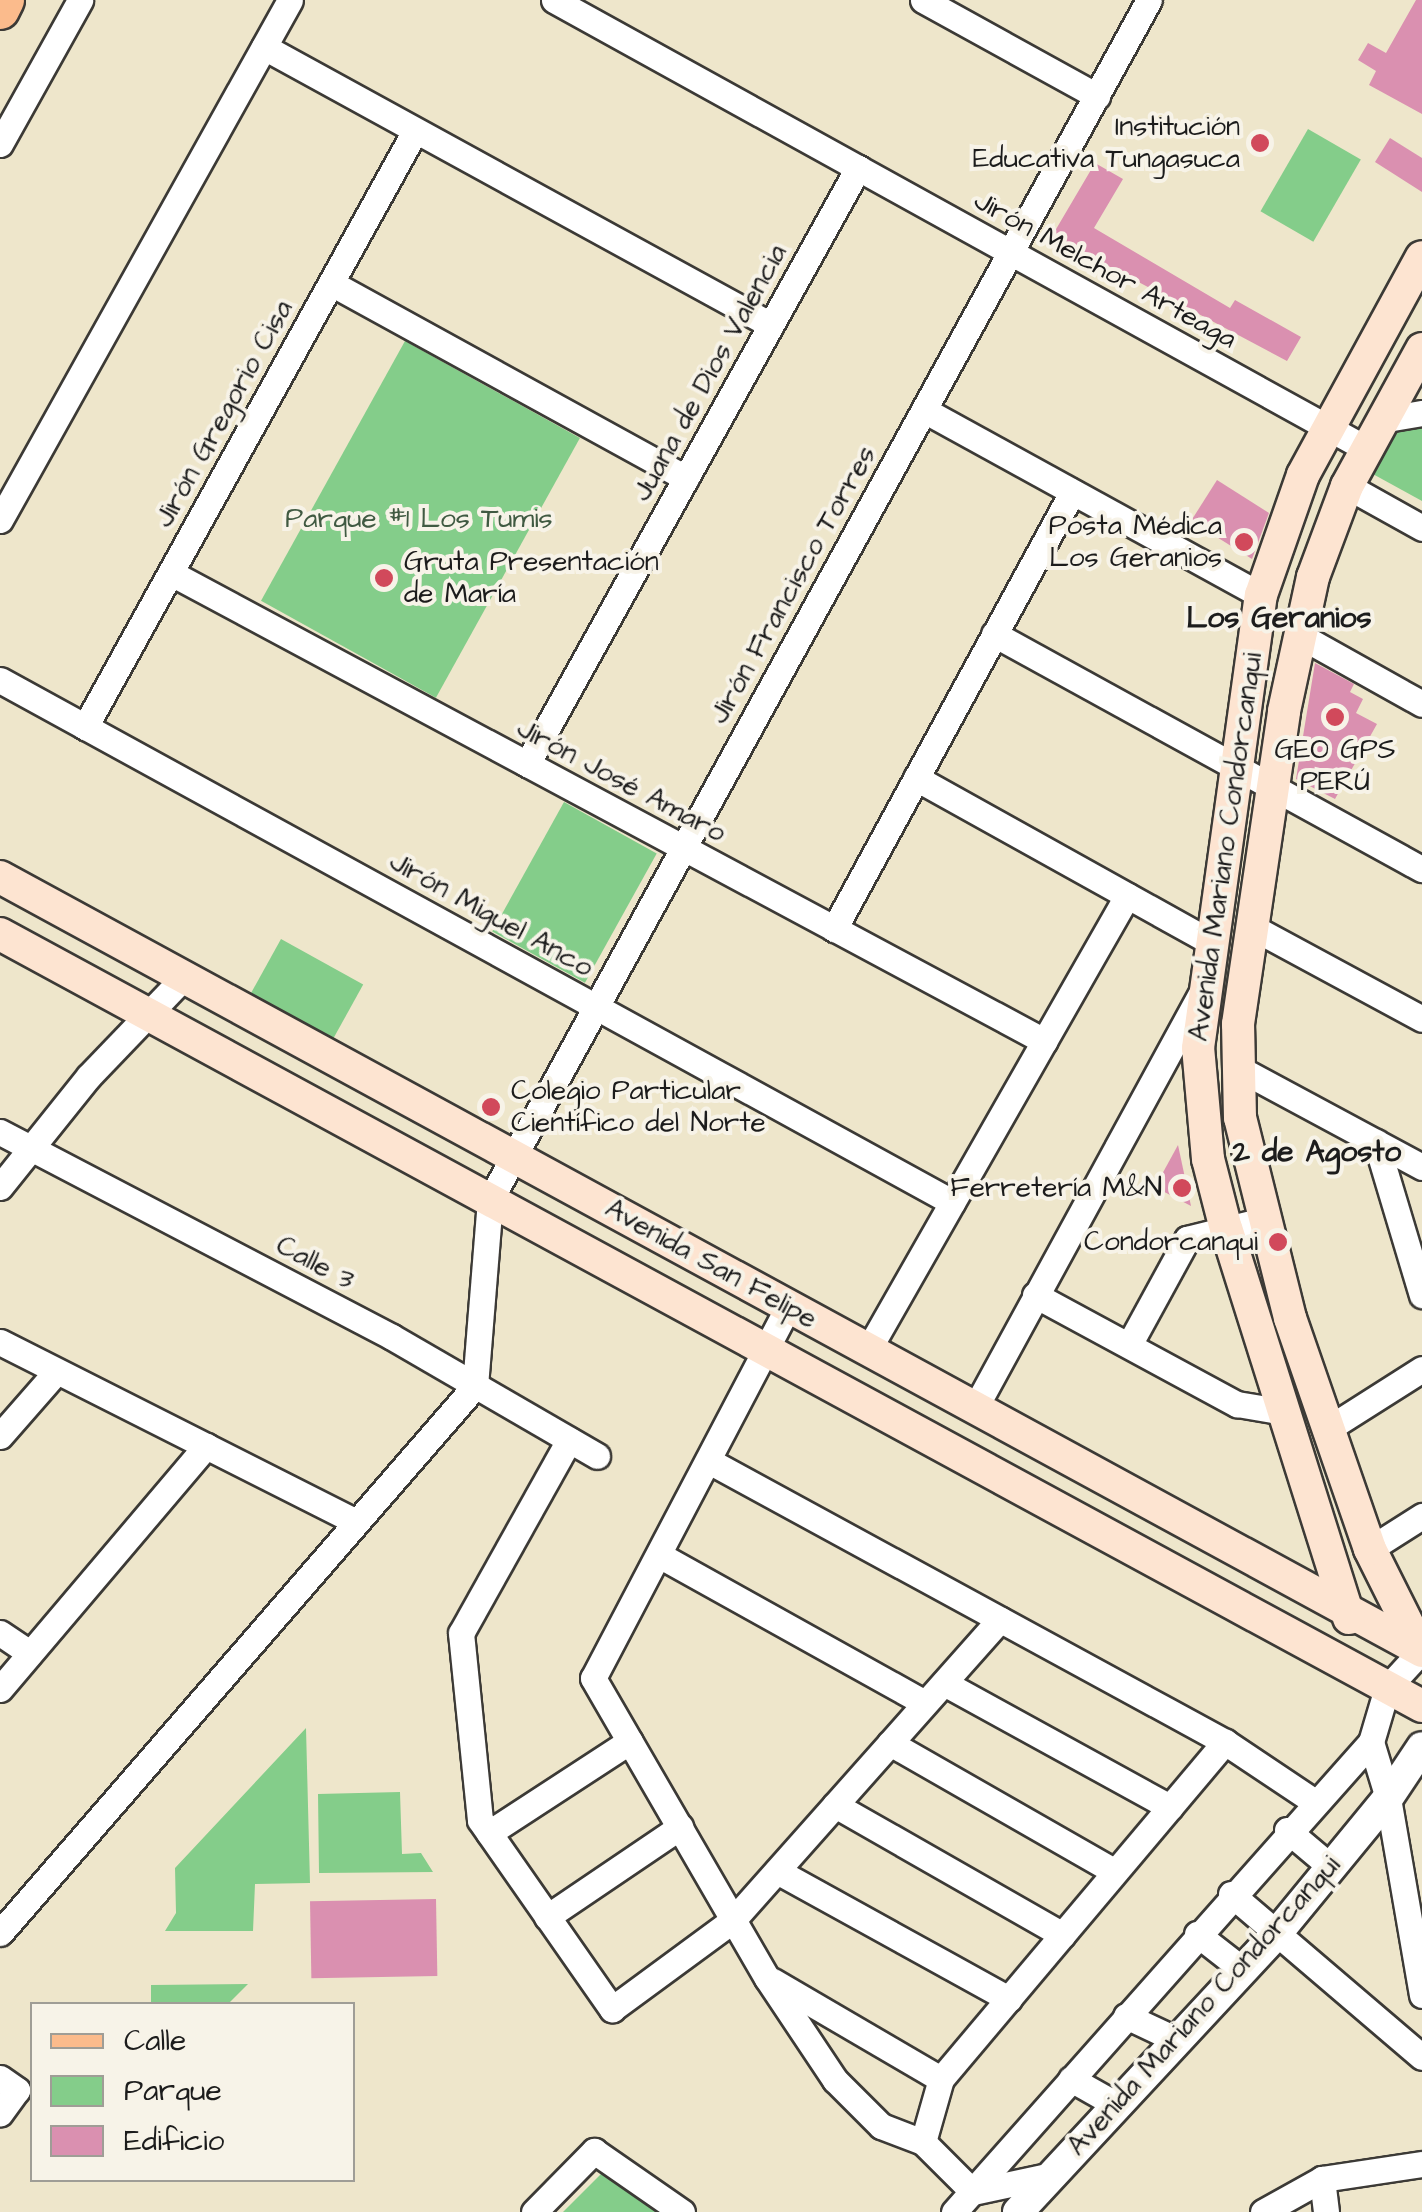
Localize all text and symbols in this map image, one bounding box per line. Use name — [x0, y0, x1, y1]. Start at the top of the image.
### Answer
place label: Institución Educativa Tungasuca — [973, 110, 1240, 176]
marker: Institución Educativa Tungasuca — [1249, 132, 1271, 154]
street label: Jirón Melchor Arteaga — [968, 184, 1242, 356]
street label: Juana de Dios Valencia — [625, 239, 795, 507]
street label: Jirón Gregorio Cisa — [148, 294, 300, 534]
street label: Jirón Francisco Torres — [703, 440, 883, 730]
park label: Parque #1 Los Tumis — [285, 502, 553, 536]
place label: Posta Médica Los Geranios — [1049, 509, 1222, 575]
marker: Posta Médica Los Geranios — [1231, 529, 1257, 555]
place label: Gruta Presentación de María — [404, 545, 659, 611]
marker: Gruta Presentación de María — [373, 567, 395, 589]
district label: Los Geranios — [1186, 600, 1372, 636]
street label: Avenida Mariano Condorcanqui — [1182, 651, 1270, 1043]
marker: GEO GPS PERÚ — [1324, 706, 1346, 728]
street label: Jirón José Amaro — [511, 712, 731, 850]
place label: GEO GPS PERÚ — [1274, 733, 1396, 799]
street label: Jirón Miguel Anco — [383, 845, 599, 985]
place label: Colegio Particular Científico del Norte — [511, 1074, 766, 1140]
marker: Colegio Particular Científico del Norte — [480, 1096, 502, 1118]
district label: 2 de Agosto — [1233, 1134, 1401, 1170]
place label: Ferretería M&N — [950, 1171, 1162, 1205]
marker: Ferretería M&N — [1171, 1177, 1193, 1199]
street label: Avenida San Felipe — [599, 1192, 823, 1336]
place label: Condorcanqui — [1084, 1225, 1258, 1259]
street label: Calle 3 — [270, 1229, 360, 1297]
marker: Condorcanqui — [1267, 1231, 1289, 1253]
street label: Avenida Mariano Condorcanqui — [1060, 1849, 1348, 2163]
legend — [30, 2002, 355, 2182]
text: Calle — [124, 2020, 186, 2062]
text: Parque — [124, 2070, 222, 2112]
text: Edificio — [124, 2120, 224, 2162]

